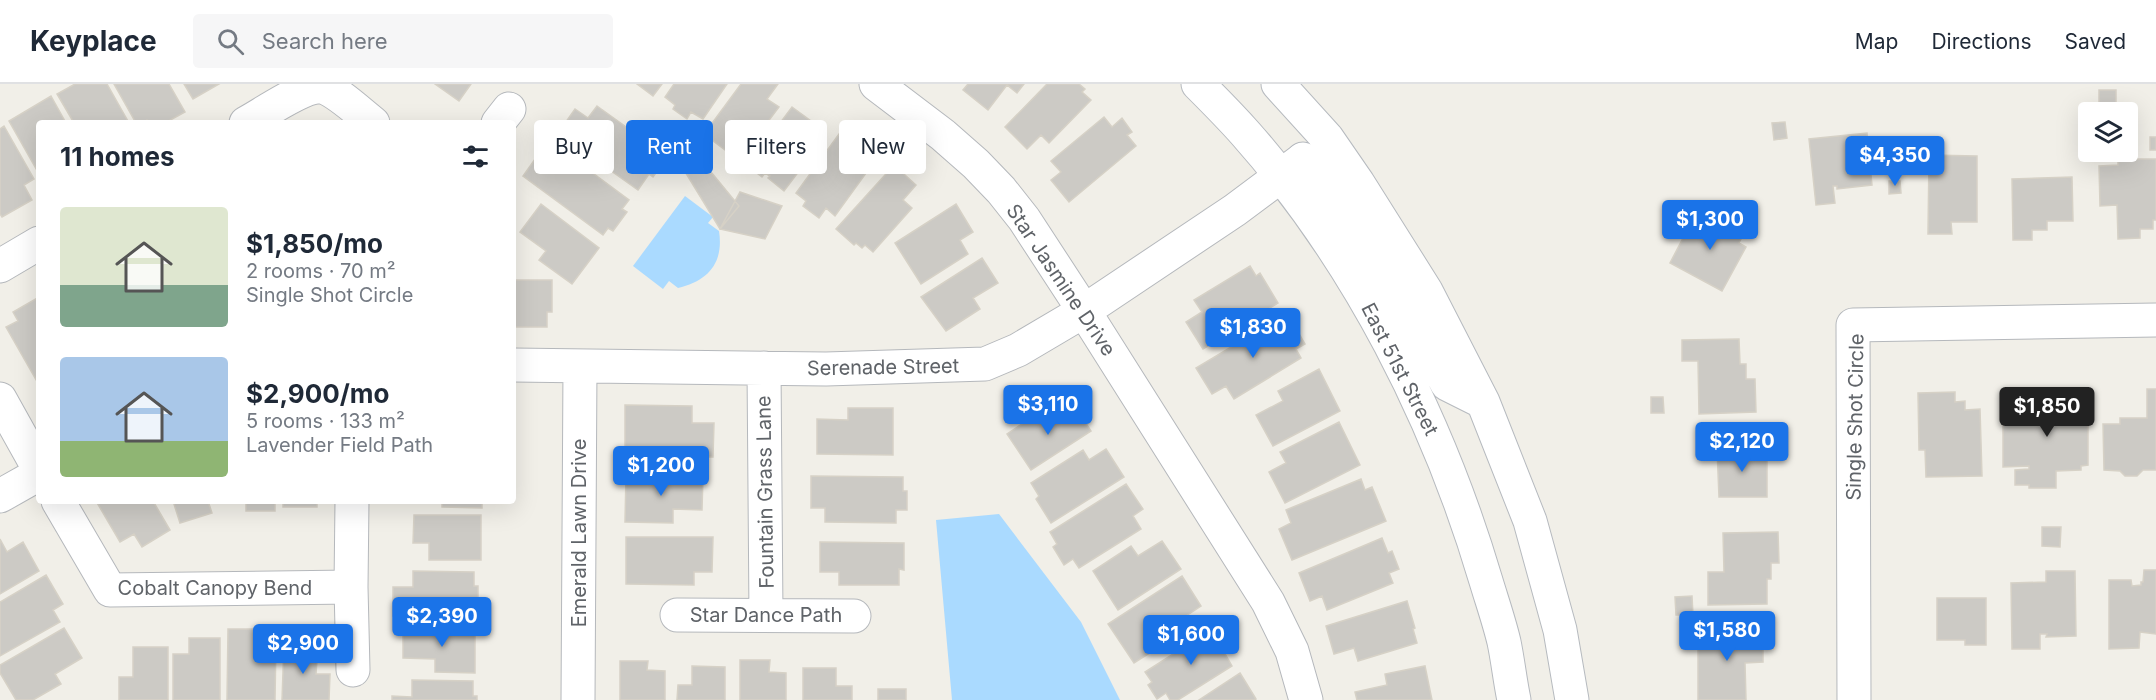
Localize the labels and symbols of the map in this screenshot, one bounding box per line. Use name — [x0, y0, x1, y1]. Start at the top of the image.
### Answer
pin: $4,350 — [1846, 136, 1944, 187]
street label: Star Jasmine Drive — [1001, 199, 1121, 361]
pin: $1,300 — [1661, 200, 1759, 251]
street label: East 51st Street — [1356, 299, 1444, 440]
pin: $1,830 — [1204, 308, 1302, 359]
street label: Single Shot Circle — [1842, 333, 1868, 501]
street label: Serenade Street — [807, 354, 960, 380]
pin: $3,110 — [999, 385, 1097, 436]
pin: $1,850 — [1998, 387, 2096, 438]
street label: Fountain Grass Lane — [751, 395, 779, 589]
pin: $2,120 — [1693, 422, 1791, 473]
street label: Emerald Lawn Drive — [567, 439, 591, 627]
pin: $1,200 — [612, 446, 710, 497]
street label: Cobalt Canopy Bend — [118, 576, 312, 600]
pin: $2,390 — [393, 597, 491, 648]
street label: Star Dance Path — [690, 603, 842, 627]
pin: $1,580 — [1678, 611, 1776, 662]
pin: $1,600 — [1142, 615, 1240, 666]
pin: $2,900 — [254, 624, 352, 675]

